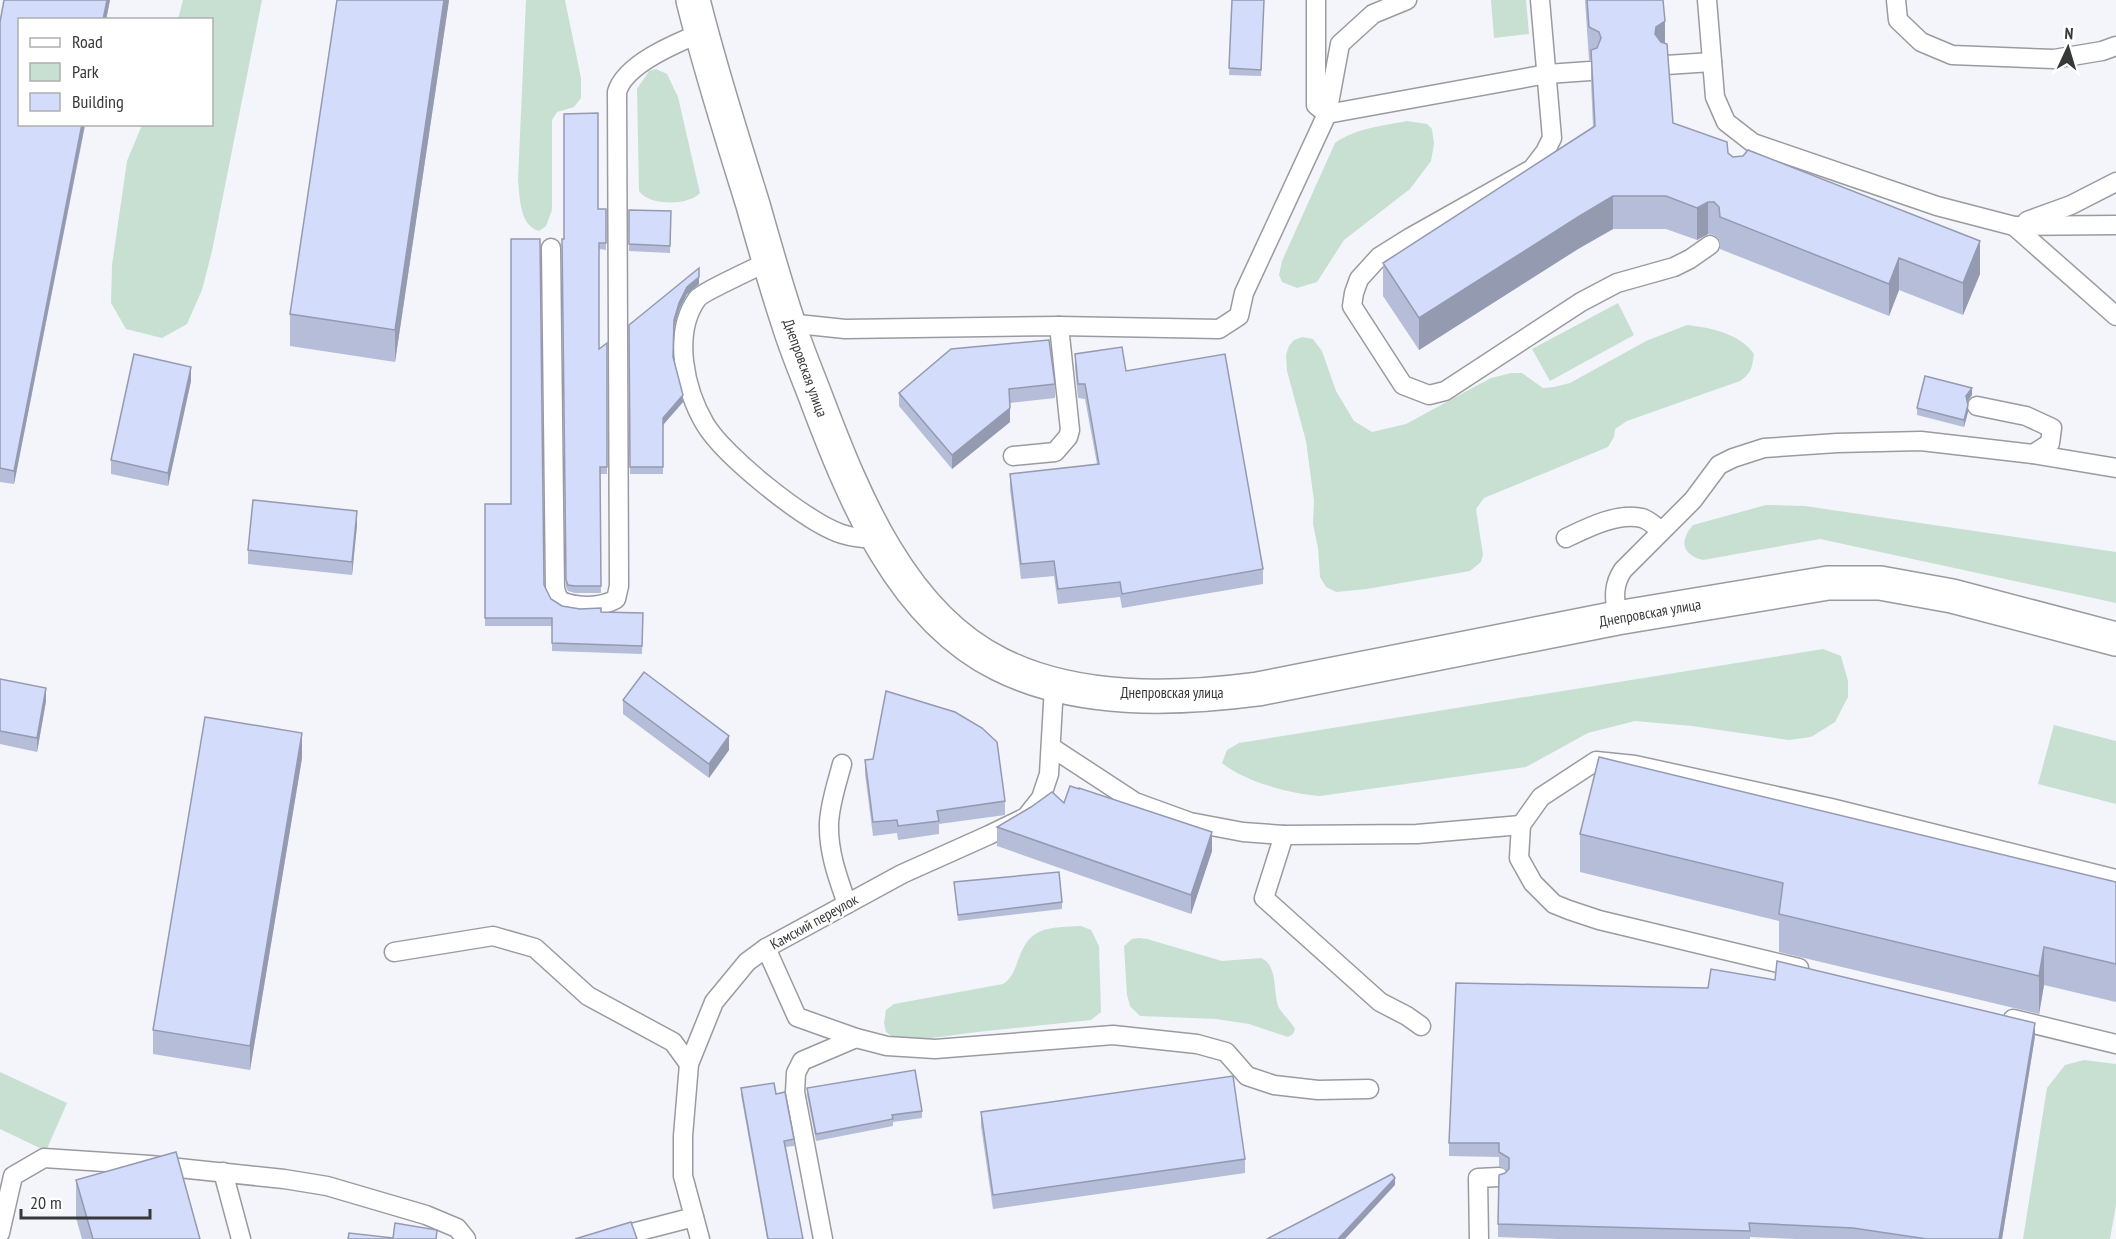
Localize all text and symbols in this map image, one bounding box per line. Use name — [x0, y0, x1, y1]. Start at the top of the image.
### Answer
legend — [18, 18, 213, 126]
north arrow — [2038, 18, 2098, 78]
text: N — [2064, 23, 2074, 43]
text: Road — [72, 30, 103, 53]
text: Park — [72, 60, 99, 83]
text: Building — [72, 90, 124, 113]
street label: Днепровская улица — [779, 316, 832, 420]
street label: Днепровская улица — [1597, 594, 1702, 631]
street label: Днепровская улица — [1120, 683, 1224, 702]
street label: Камский переулок — [766, 889, 861, 954]
scale bar — [21, 1182, 150, 1220]
text: 20 m — [30, 1191, 62, 1214]

